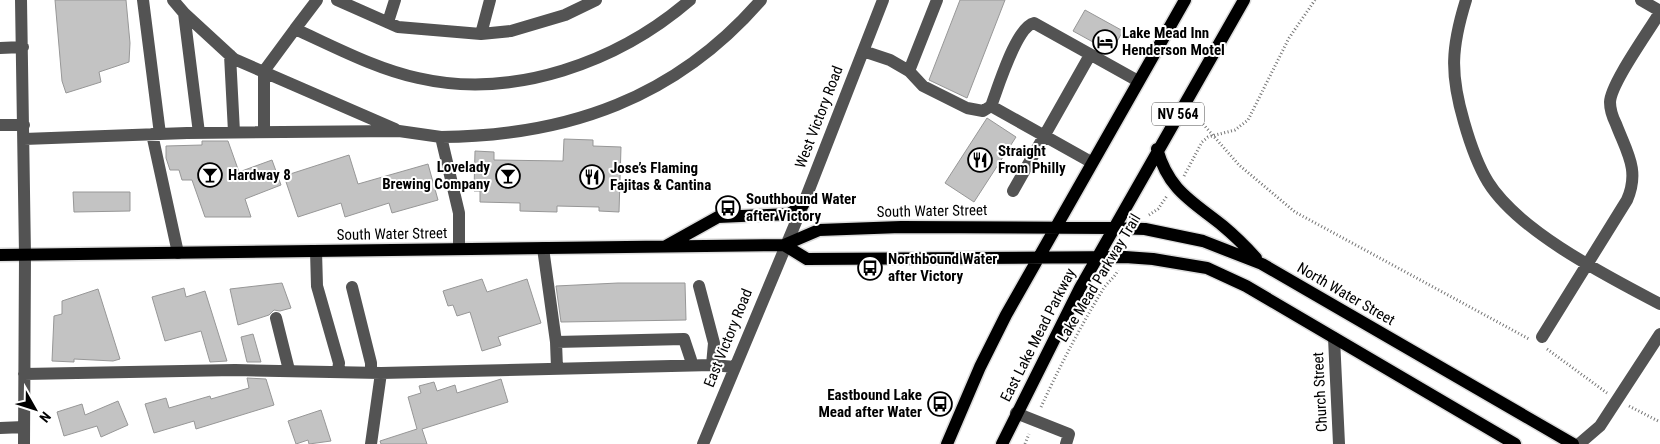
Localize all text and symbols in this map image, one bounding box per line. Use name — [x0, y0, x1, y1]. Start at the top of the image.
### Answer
place label: Lake Mead Inn Henderson Motel — [1122, 24, 1225, 59]
hotel icon: Lake Mead Inn Henderson Motel — [1092, 29, 1118, 55]
street label: West Victory Road — [791, 63, 847, 171]
road number: NV 564 — [1152, 102, 1204, 126]
place label: Straight From Philly — [998, 142, 1066, 177]
restaurant icon: Straight From Philly — [967, 147, 993, 173]
place label: Lovelady Brewing Company — [382, 158, 490, 193]
place label: Jose’s Flaming Fajitas & Cantina — [610, 159, 711, 194]
bar icon: Hardway 8 — [197, 162, 223, 188]
bar icon: Lovelady Brewing Company — [495, 163, 521, 189]
restaurant icon: Jose’s Flaming Fajitas & Cantina — [579, 164, 605, 190]
place label: Hardway 8 — [228, 166, 291, 184]
place label: Southbound Water after Victory — [746, 190, 856, 225]
bus stop icon: Southbound Water after Victory — [715, 195, 741, 221]
street label: South Water Street — [877, 201, 987, 221]
street label: Lake Mead Parkway Trail — [1054, 211, 1144, 345]
street label: South Water Street — [337, 224, 447, 244]
place label: Northbound Water after Victory — [888, 250, 997, 285]
bus stop icon: Northbound Water after Victory — [857, 255, 883, 281]
street label: North Water Street — [1294, 259, 1398, 329]
street label: East Lake Mead Parkway — [997, 265, 1079, 405]
street label: East Victory Road — [700, 286, 756, 390]
street label: Church Street — [1309, 351, 1331, 433]
north arrow — [10, 384, 60, 434]
place label: Eastbound Lake Mead after Water — [818, 386, 922, 421]
bus stop icon: Eastbound Lake Mead after Water — [927, 391, 953, 417]
text: N — [36, 409, 54, 426]

